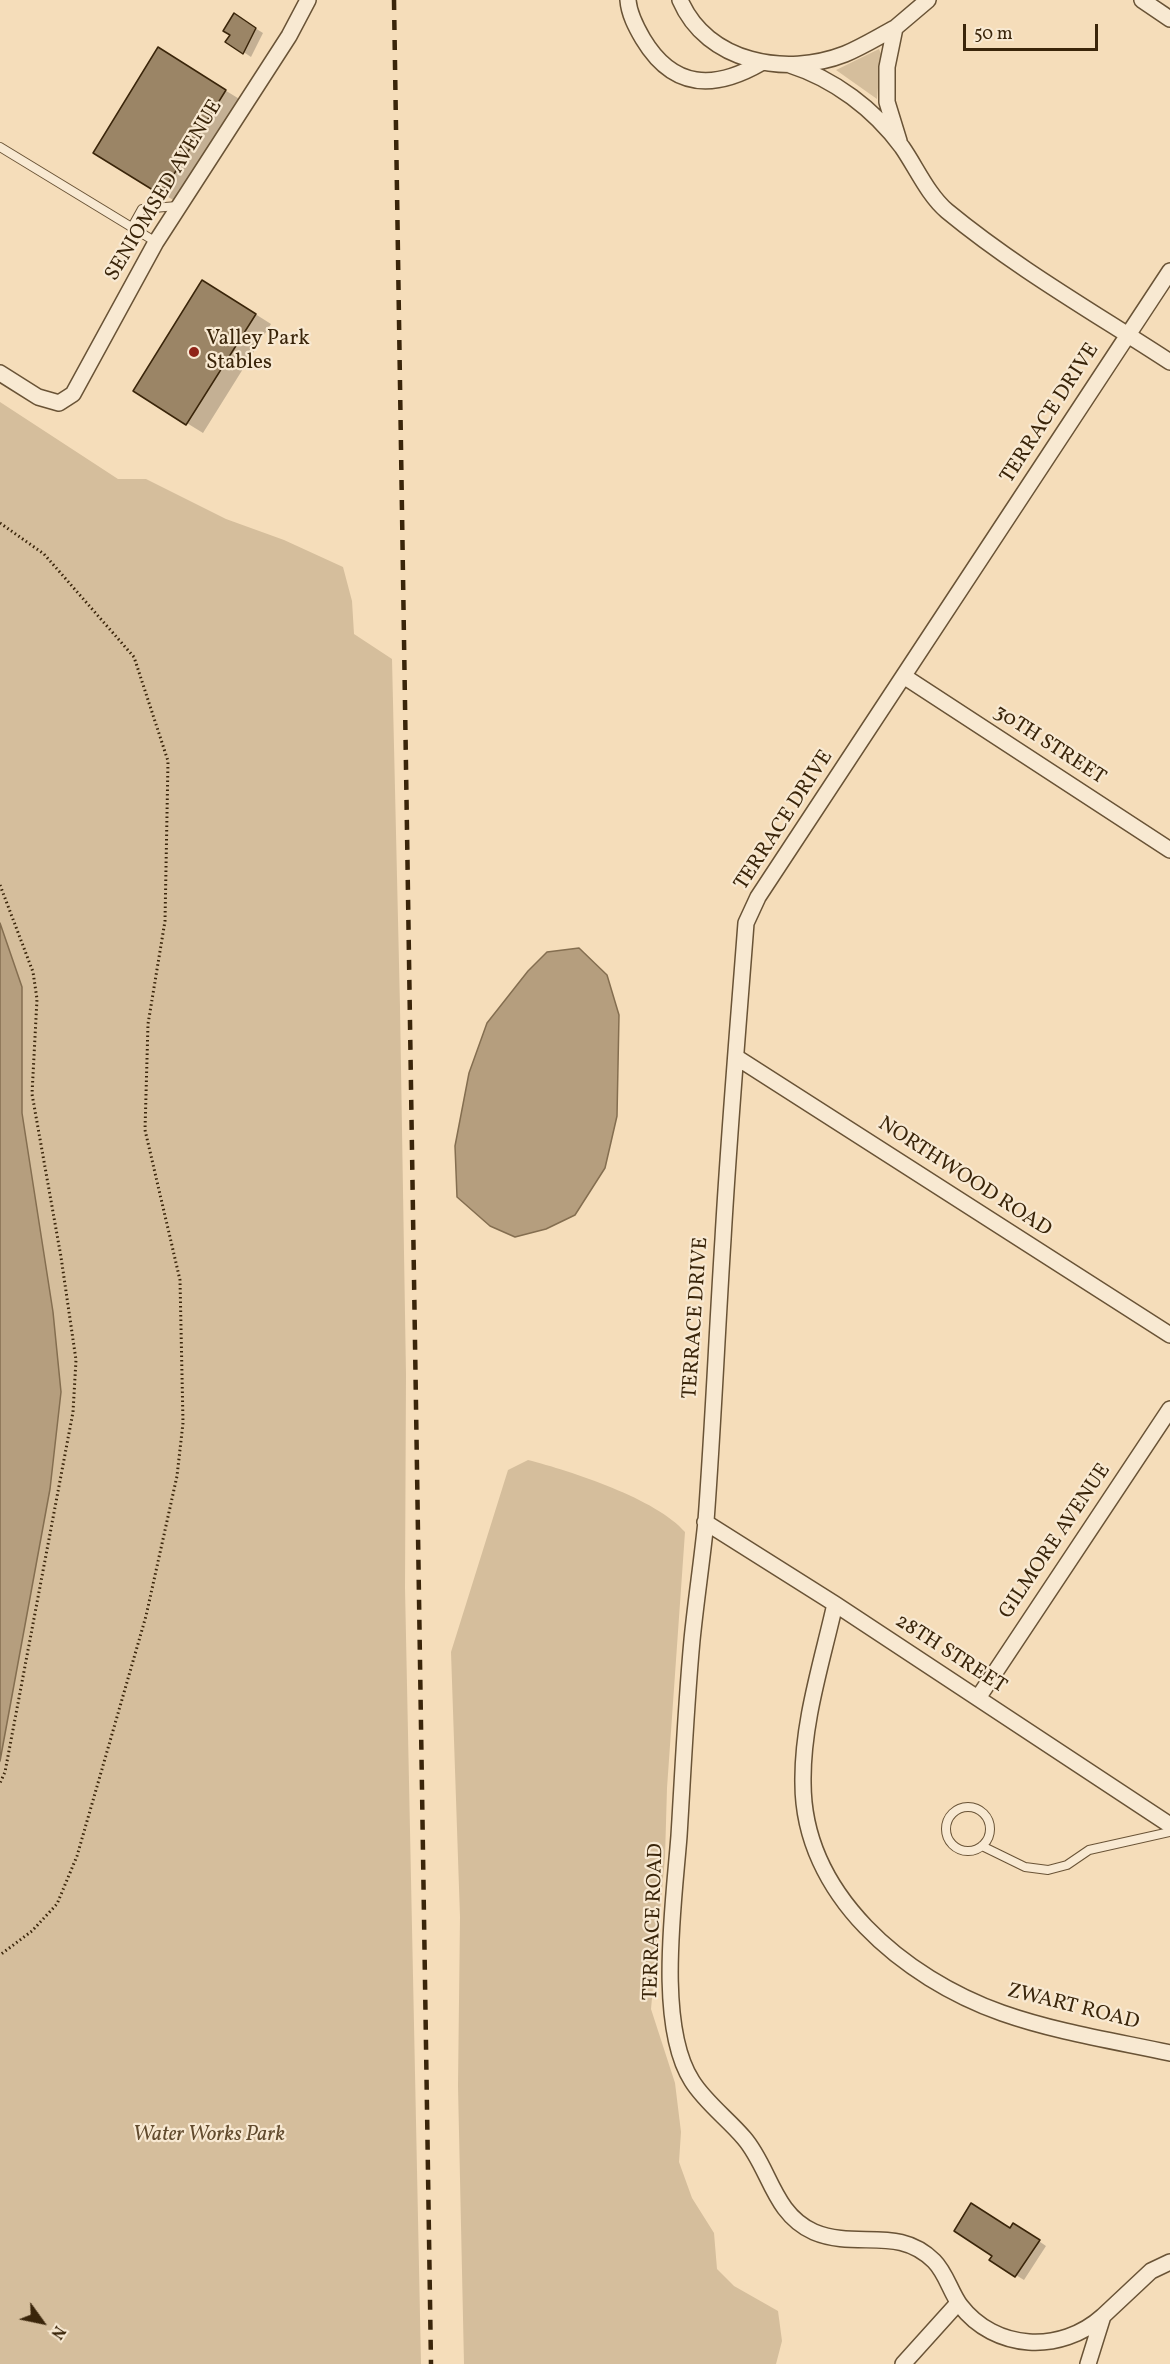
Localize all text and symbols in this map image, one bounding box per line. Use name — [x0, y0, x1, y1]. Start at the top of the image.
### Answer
scale bar — [966, 12, 1101, 50]
text: 50 m — [974, 22, 1013, 47]
street label: SENIOMSED AVENUE — [101, 96, 229, 286]
place label: Valley Park Stables — [206, 327, 310, 377]
street label: TERRACE DRIVE — [996, 339, 1106, 489]
marker: Valley Park Stables — [187, 345, 201, 359]
street label: 30TH STREET — [988, 700, 1110, 792]
street label: TERRACE DRIVE — [730, 746, 840, 896]
street label: NORTHWOOD ROAD — [873, 1112, 1055, 1244]
street label: TERRACE DRIVE — [679, 1236, 715, 1400]
street label: GILMORE AVENUE — [995, 1460, 1117, 1624]
street label: 28TH STREET — [890, 1610, 1010, 1700]
street label: TERRACE ROAD — [640, 1843, 670, 2001]
street label: ZWART ROAD — [1004, 1979, 1142, 2037]
park label: Water Works Park — [133, 2123, 285, 2149]
north arrow — [12, 2292, 72, 2352]
text: N — [45, 2321, 69, 2343]

